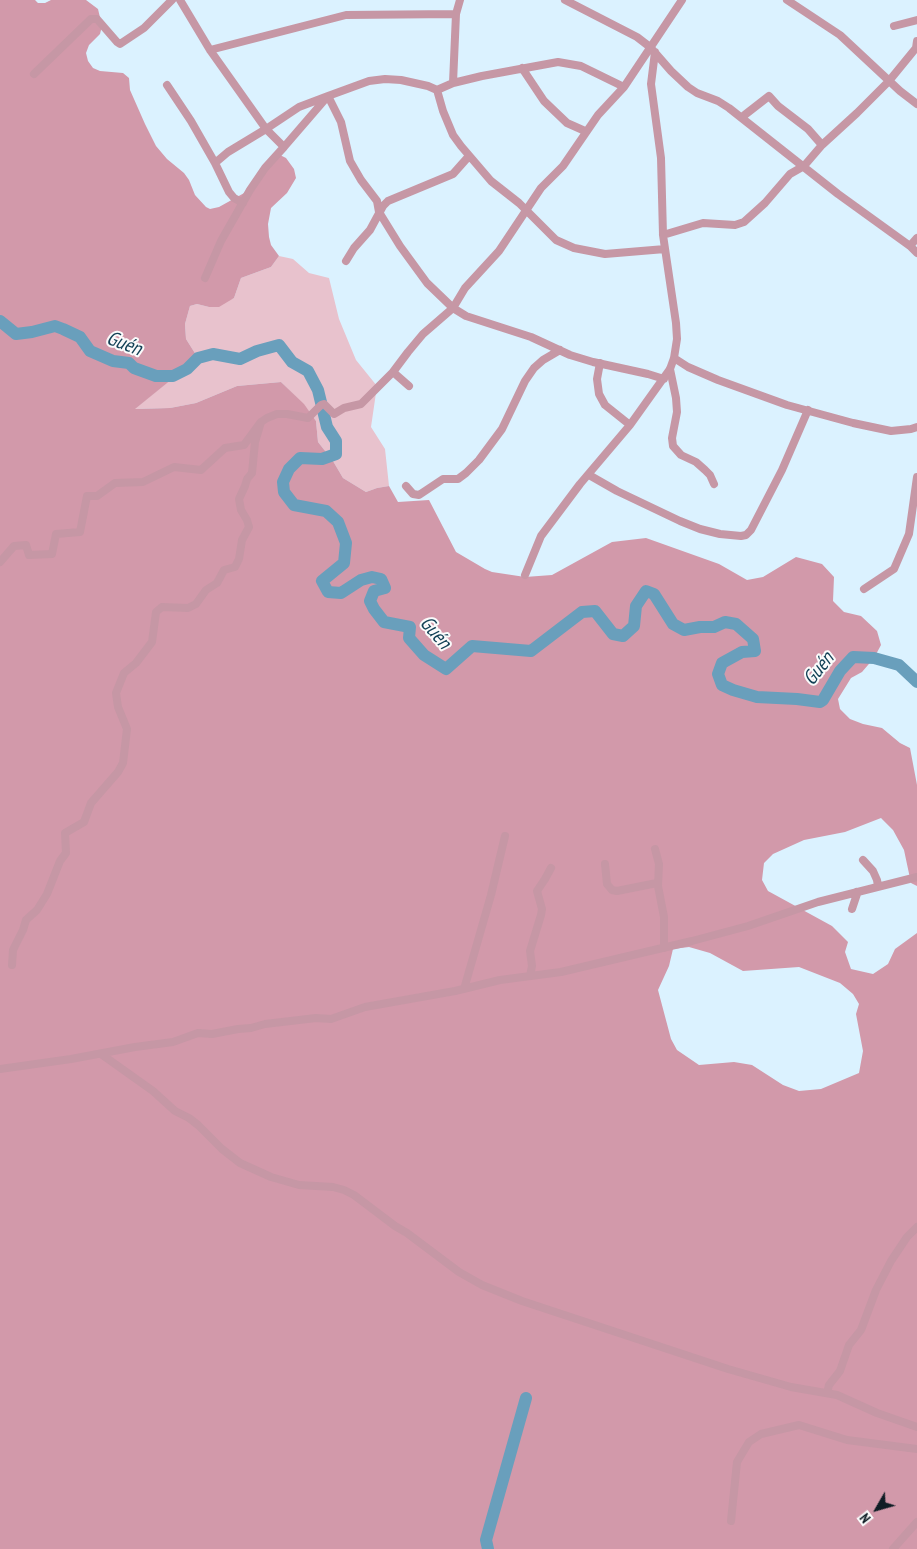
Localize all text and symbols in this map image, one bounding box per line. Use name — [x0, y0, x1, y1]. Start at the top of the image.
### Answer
water label: Guén — [103, 326, 145, 362]
water label: Guén — [414, 612, 456, 654]
water label: Guén — [798, 648, 840, 690]
north arrow — [852, 1484, 902, 1534]
text: N — [856, 1510, 875, 1527]

